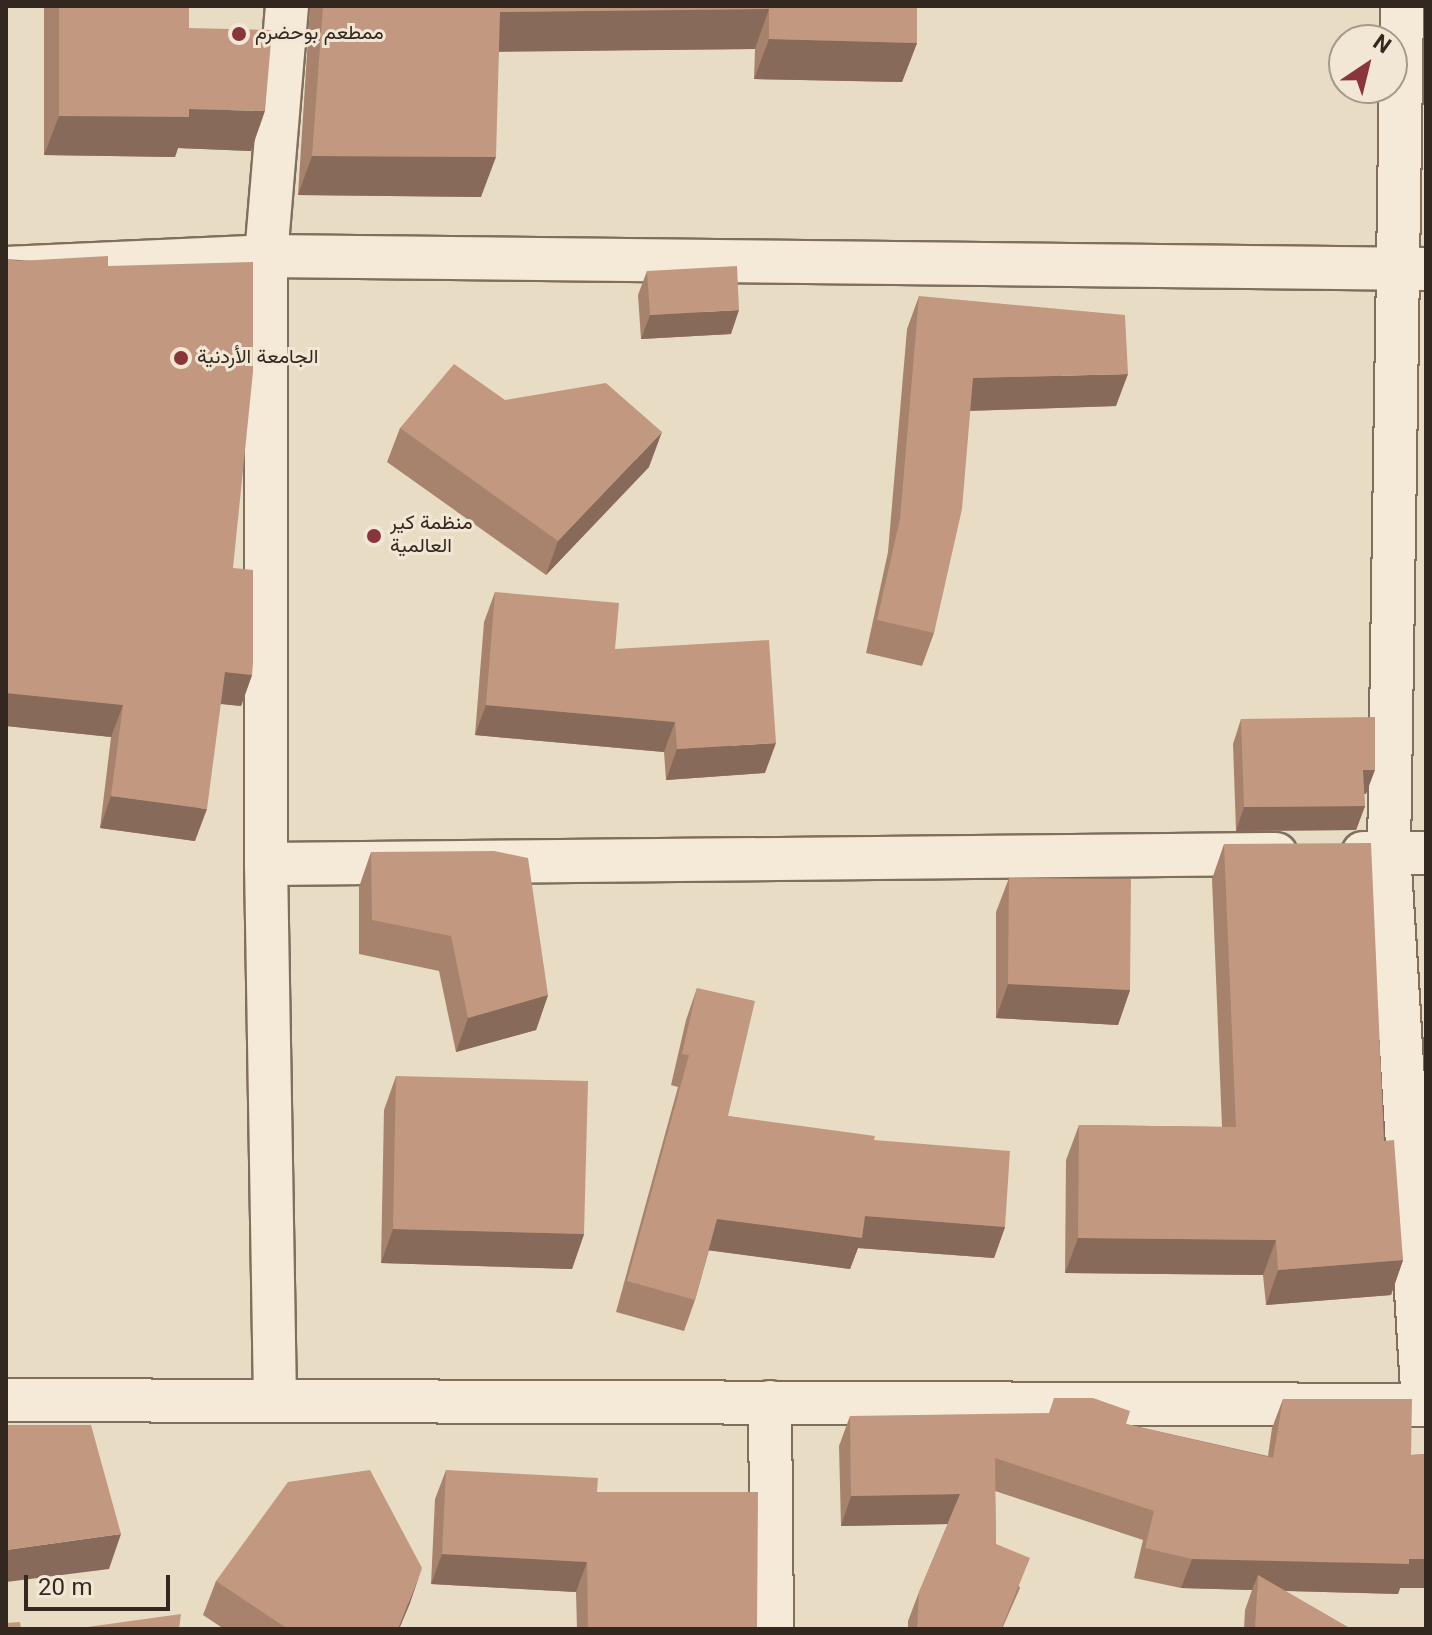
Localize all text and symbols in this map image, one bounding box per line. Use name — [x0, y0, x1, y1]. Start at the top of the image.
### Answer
place label: ممطعم بوحضرم — [255, 22, 384, 46]
north arrow — [1328, 24, 1408, 104]
marker: ممطعم بوحضرم — [230, 25, 248, 43]
text: N — [1365, 27, 1397, 64]
place label: الجامعة الأردنية — [197, 346, 318, 370]
marker: الجامعة الأردنية — [172, 349, 190, 367]
place label: منظمة كير العالمية — [390, 512, 473, 559]
marker: منظمة كير العالمية — [365, 527, 383, 545]
scale bar — [28, 1559, 174, 1609]
text: 20 m — [38, 1570, 92, 1608]

